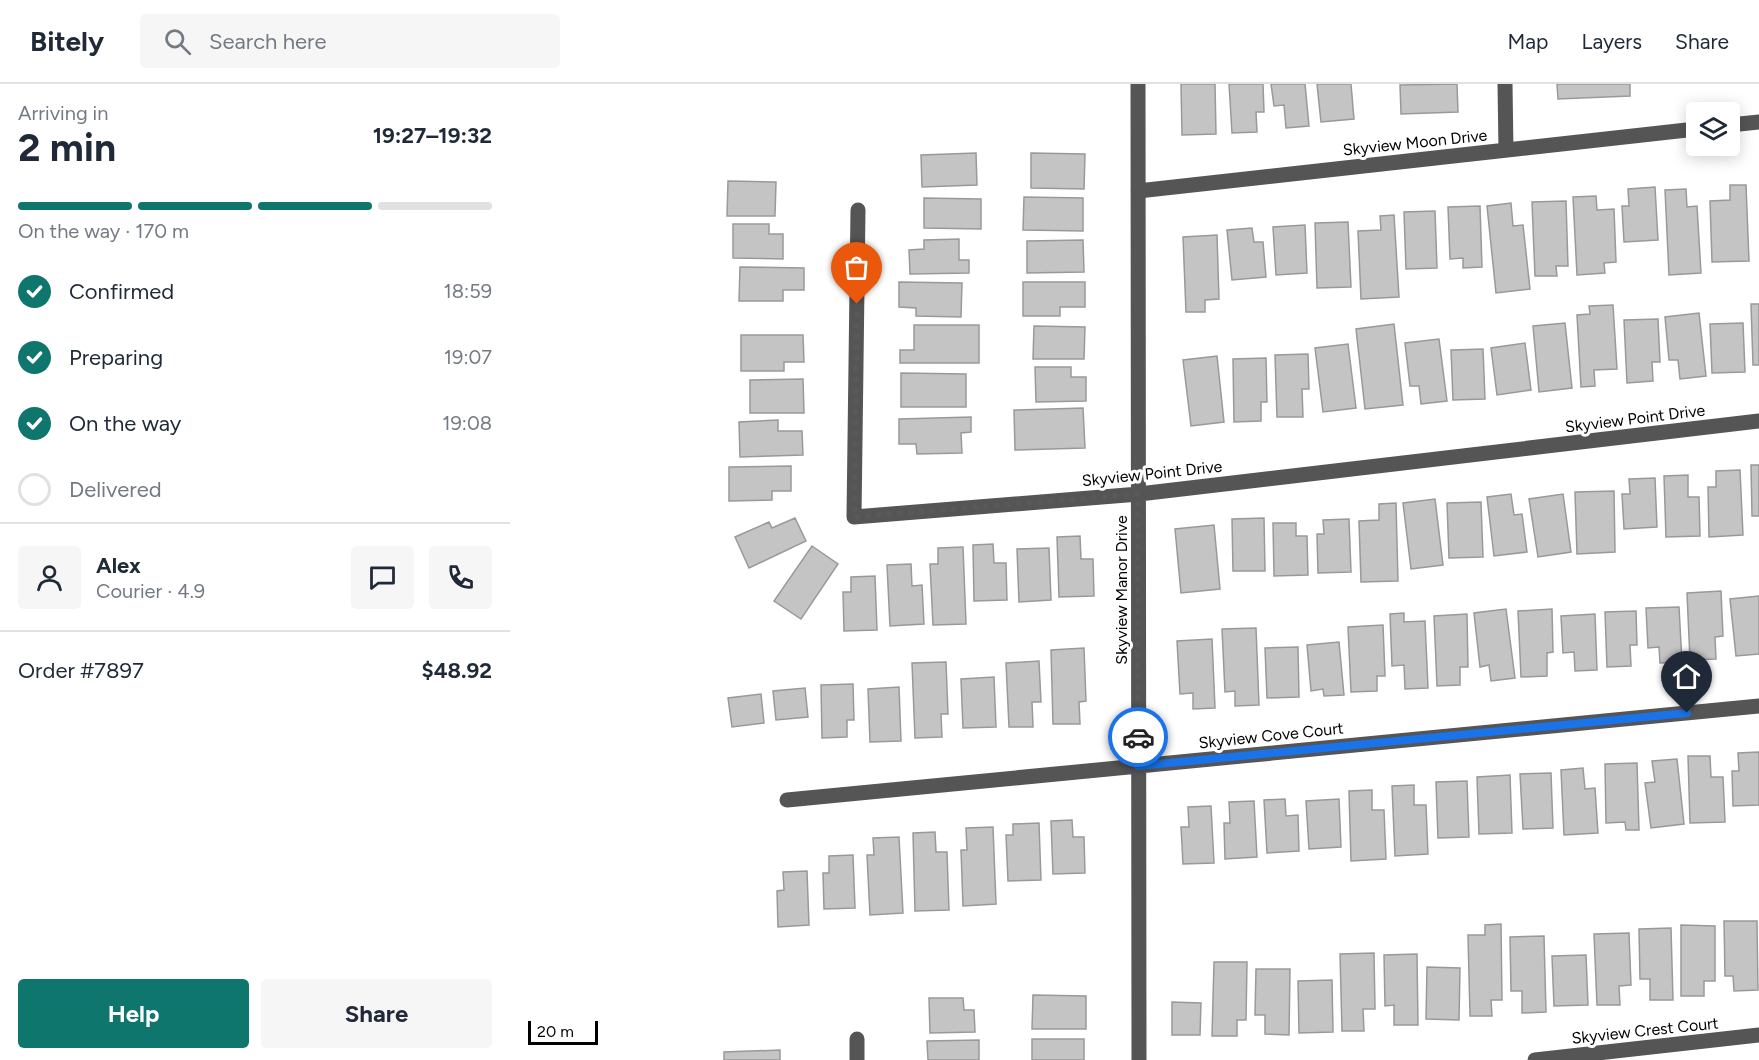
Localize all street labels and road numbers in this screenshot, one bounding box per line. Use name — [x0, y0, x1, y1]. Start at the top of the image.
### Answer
street label: Skyview Moon Drive — [1342, 125, 1488, 160]
street label: Skyview Point Drive — [1564, 400, 1706, 437]
street label: Skyview Point Drive — [1081, 457, 1223, 490]
street label: Skyview Manor Drive — [1112, 515, 1131, 665]
street label: Skyview Cove Court — [1198, 718, 1344, 753]
street label: Skyview Crest Court — [1571, 1013, 1719, 1048]

